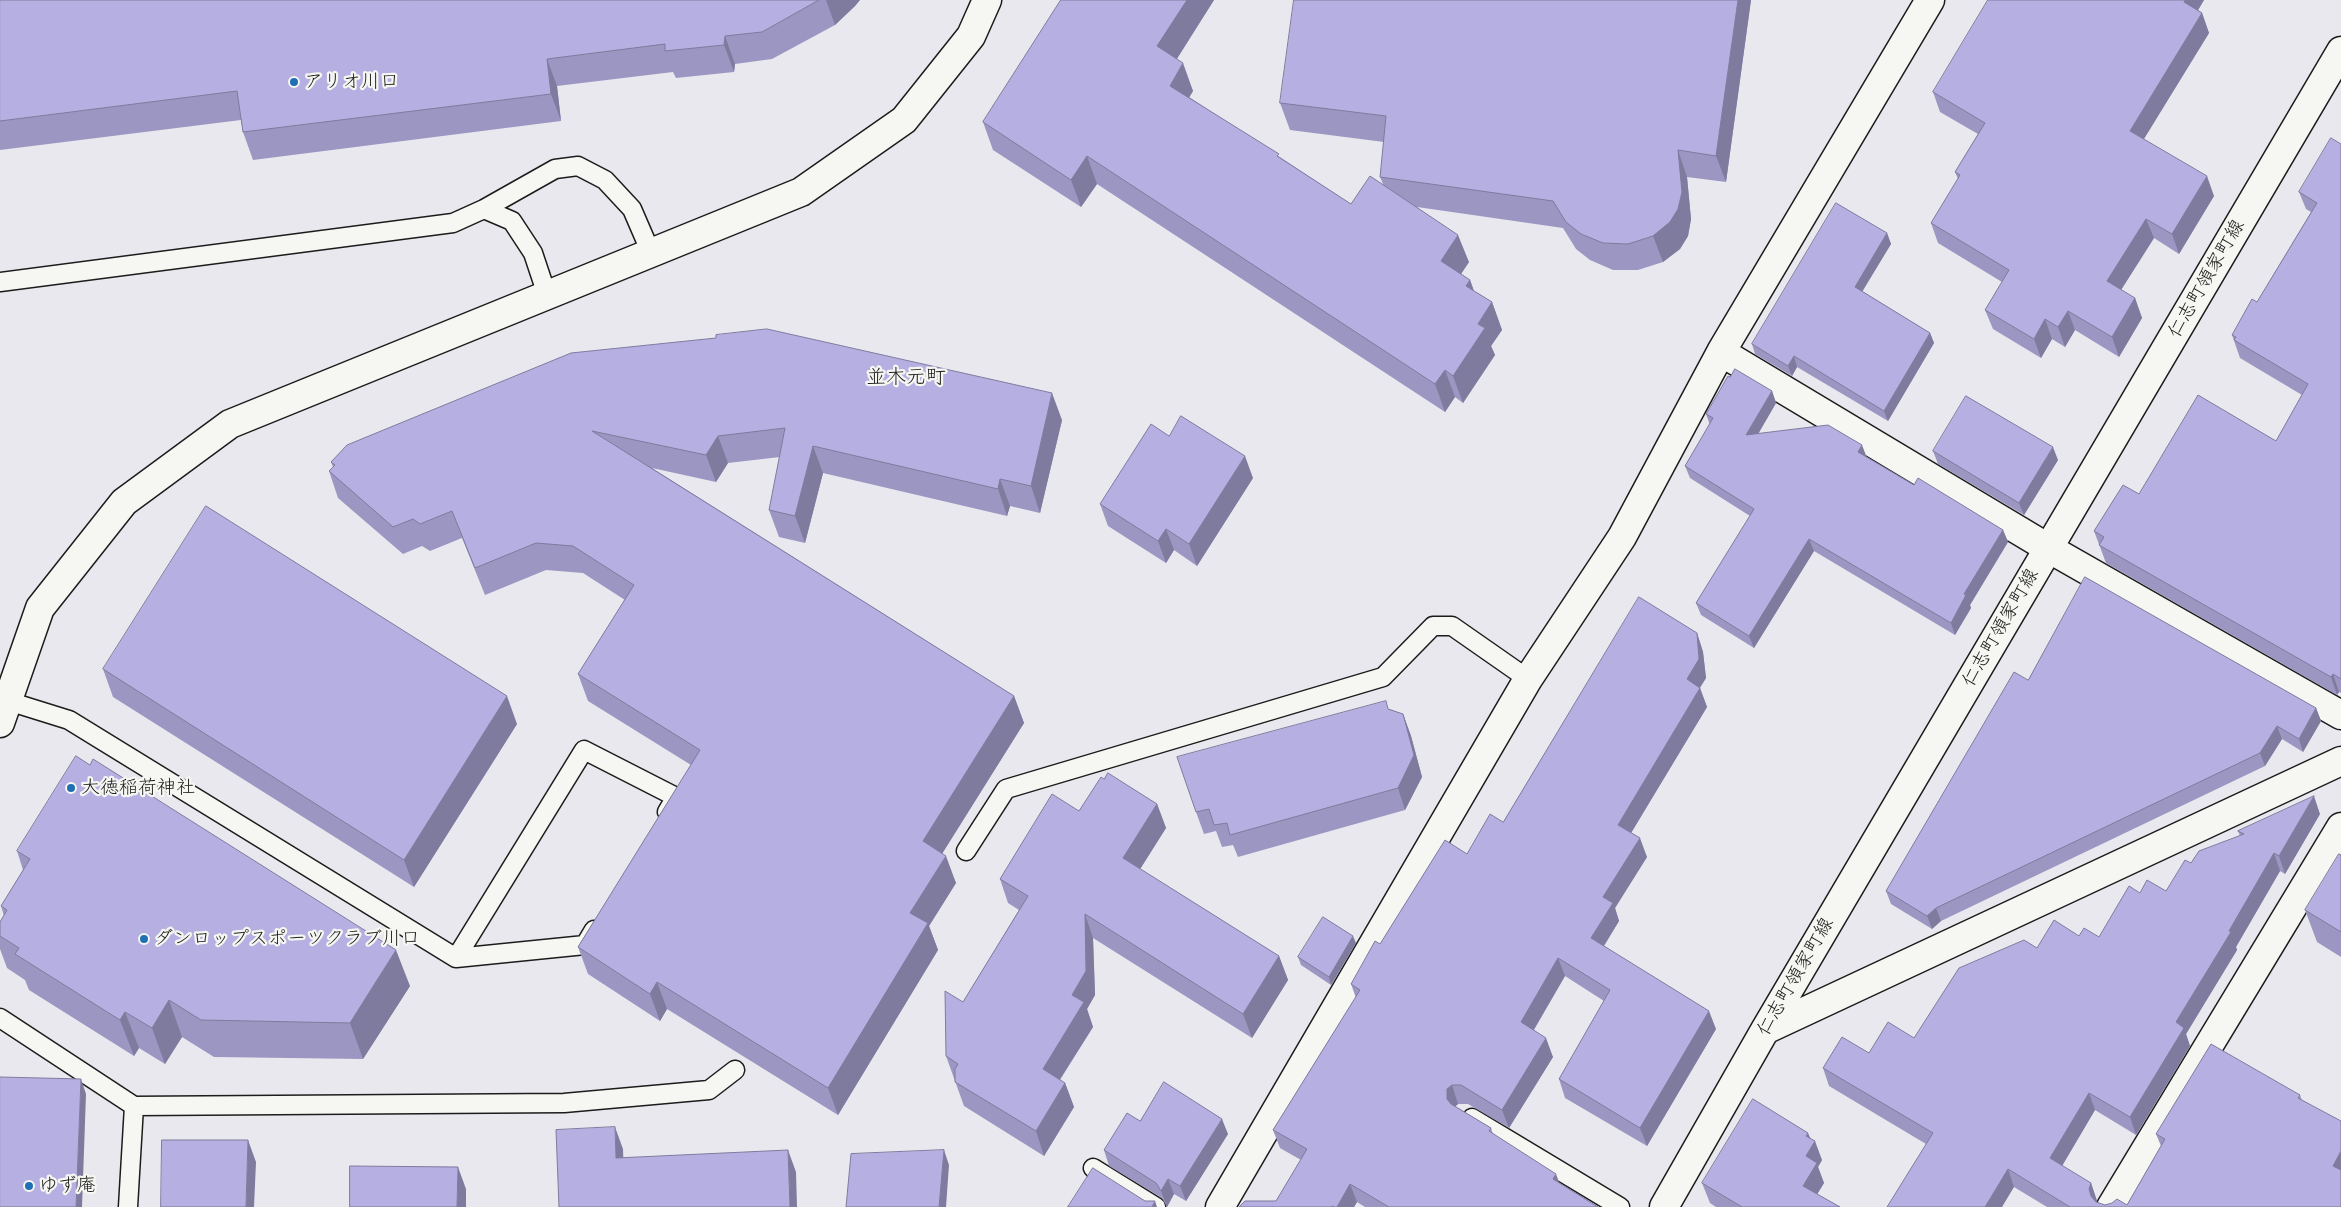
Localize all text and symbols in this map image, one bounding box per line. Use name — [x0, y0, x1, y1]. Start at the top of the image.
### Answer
place label: アリオ川口 — [304, 71, 399, 93]
marker: アリオ川口 — [288, 76, 300, 88]
street label: 仁志町領家町線 — [2164, 216, 2250, 342]
district label: 並木元町 — [866, 366, 946, 390]
street label: 仁志町領家町線 — [1958, 565, 2044, 691]
place label: 大徳稲荷神社 — [81, 777, 195, 799]
marker: 大徳稲荷神社 — [65, 782, 77, 794]
street label: 仁志町領家町線 — [1753, 914, 1839, 1040]
place label: ダンロップスポーツクラブ川口 — [154, 928, 420, 950]
marker: ダンロップスポーツクラブ川口 — [138, 933, 150, 945]
place label: ゆず庵 — [39, 1175, 96, 1197]
marker: ゆず庵 — [23, 1180, 35, 1192]

